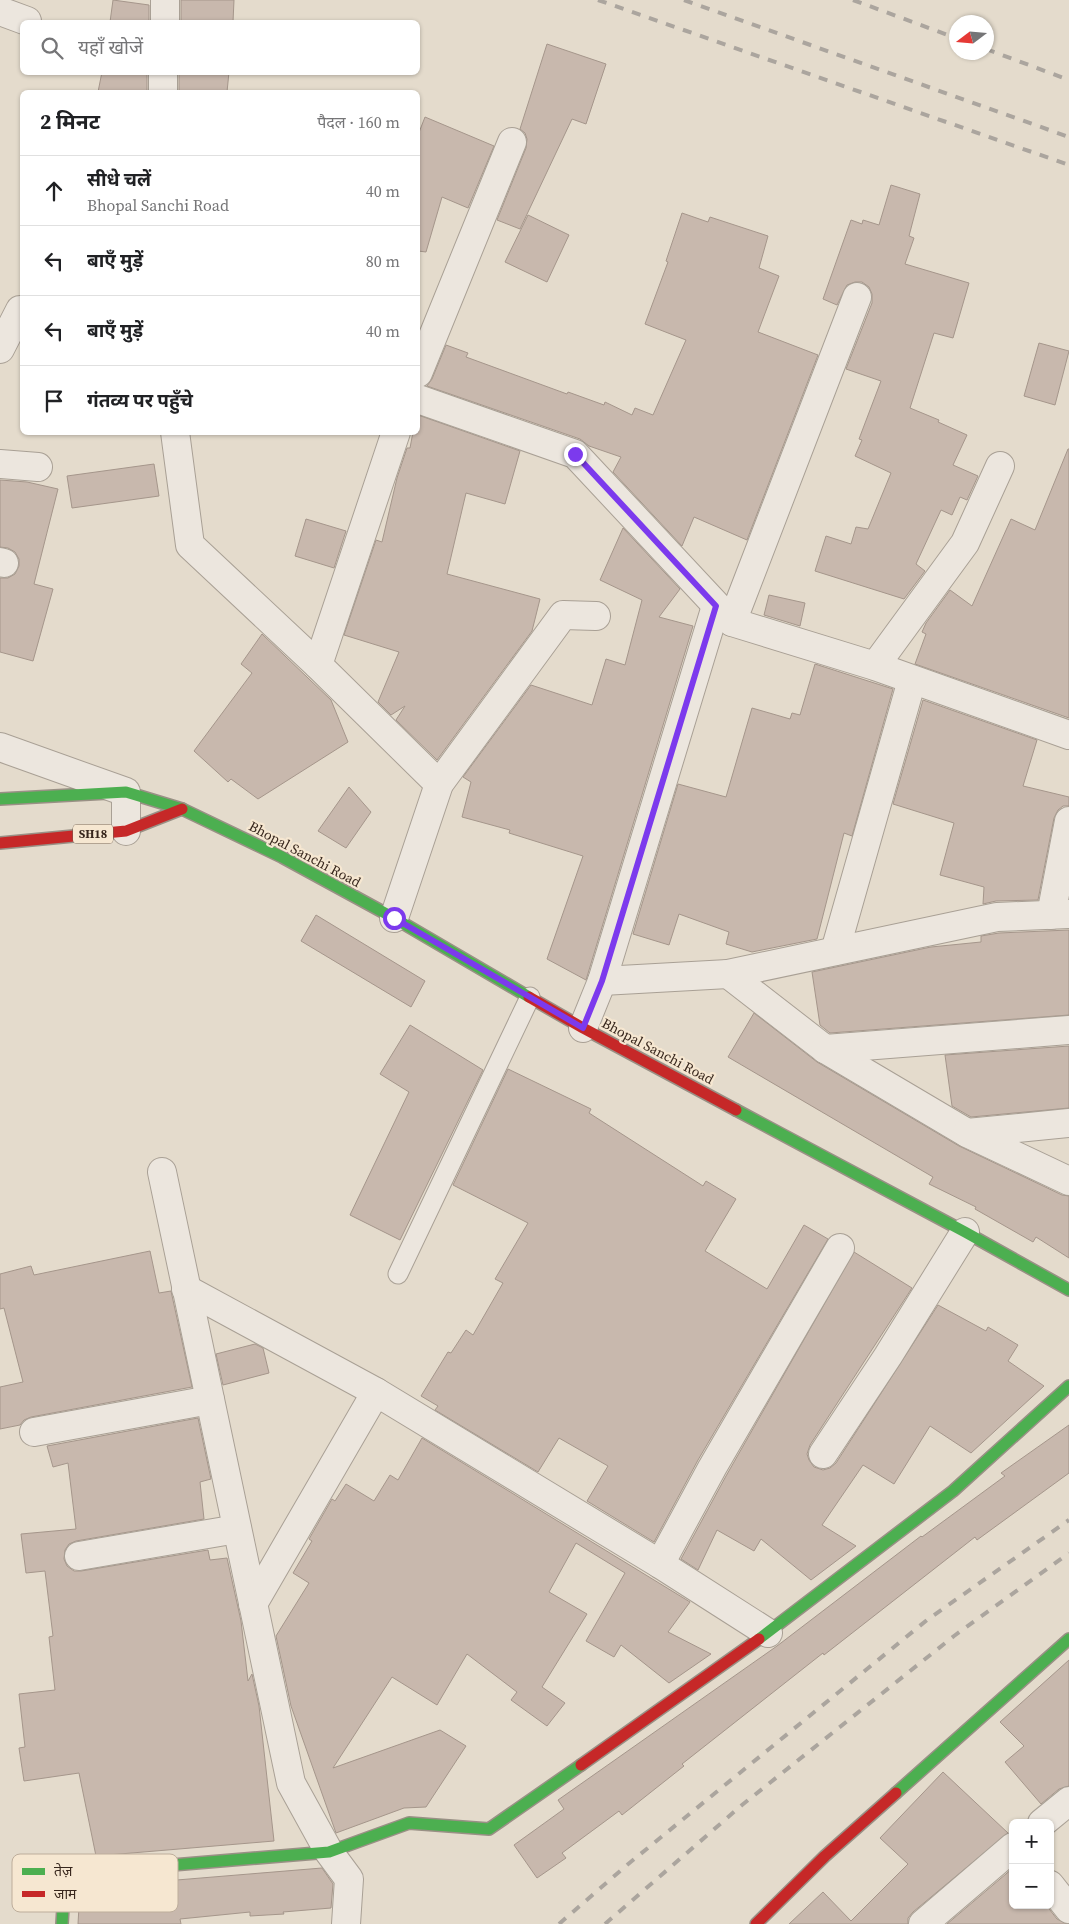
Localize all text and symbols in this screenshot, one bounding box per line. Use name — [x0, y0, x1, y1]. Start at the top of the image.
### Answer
north arrow — [949, 15, 994, 60]
search box — [20, 20, 420, 75]
icon: search — [38, 34, 66, 62]
text: यहाँ खोजें — [78, 34, 143, 60]
text: 2 मिनट — [40, 107, 100, 136]
text: पैदल · 160 m — [317, 111, 400, 133]
text: सीधे चलें — [87, 166, 151, 192]
icon: ahead — [40, 177, 68, 205]
text: 40 m — [366, 180, 400, 202]
text: Bhopal Sanchi Road — [87, 194, 229, 216]
icon: left — [40, 247, 68, 275]
text: बाएँ मुड़ें — [87, 247, 143, 273]
text: 80 m — [366, 250, 400, 272]
icon: left — [40, 317, 68, 345]
text: बाएँ मुड़ें — [87, 317, 143, 343]
text: 40 m — [366, 320, 400, 342]
icon: arrive — [40, 387, 68, 415]
text: गंतव्य पर पहुँचे — [87, 387, 193, 413]
route end — [564, 443, 587, 466]
street label: Bhopal Sanchi Road — [245, 816, 365, 892]
road number: SH18 — [73, 824, 113, 844]
route start — [383, 907, 406, 930]
street label: Bhopal Sanchi Road — [598, 1013, 718, 1089]
map controls — [1009, 1819, 1054, 1909]
button: + — [1009, 1819, 1054, 1864]
legend — [12, 1854, 178, 1912]
text: तेज़ — [54, 1861, 73, 1881]
button: − — [1009, 1864, 1054, 1909]
text: जाम — [54, 1884, 77, 1904]

